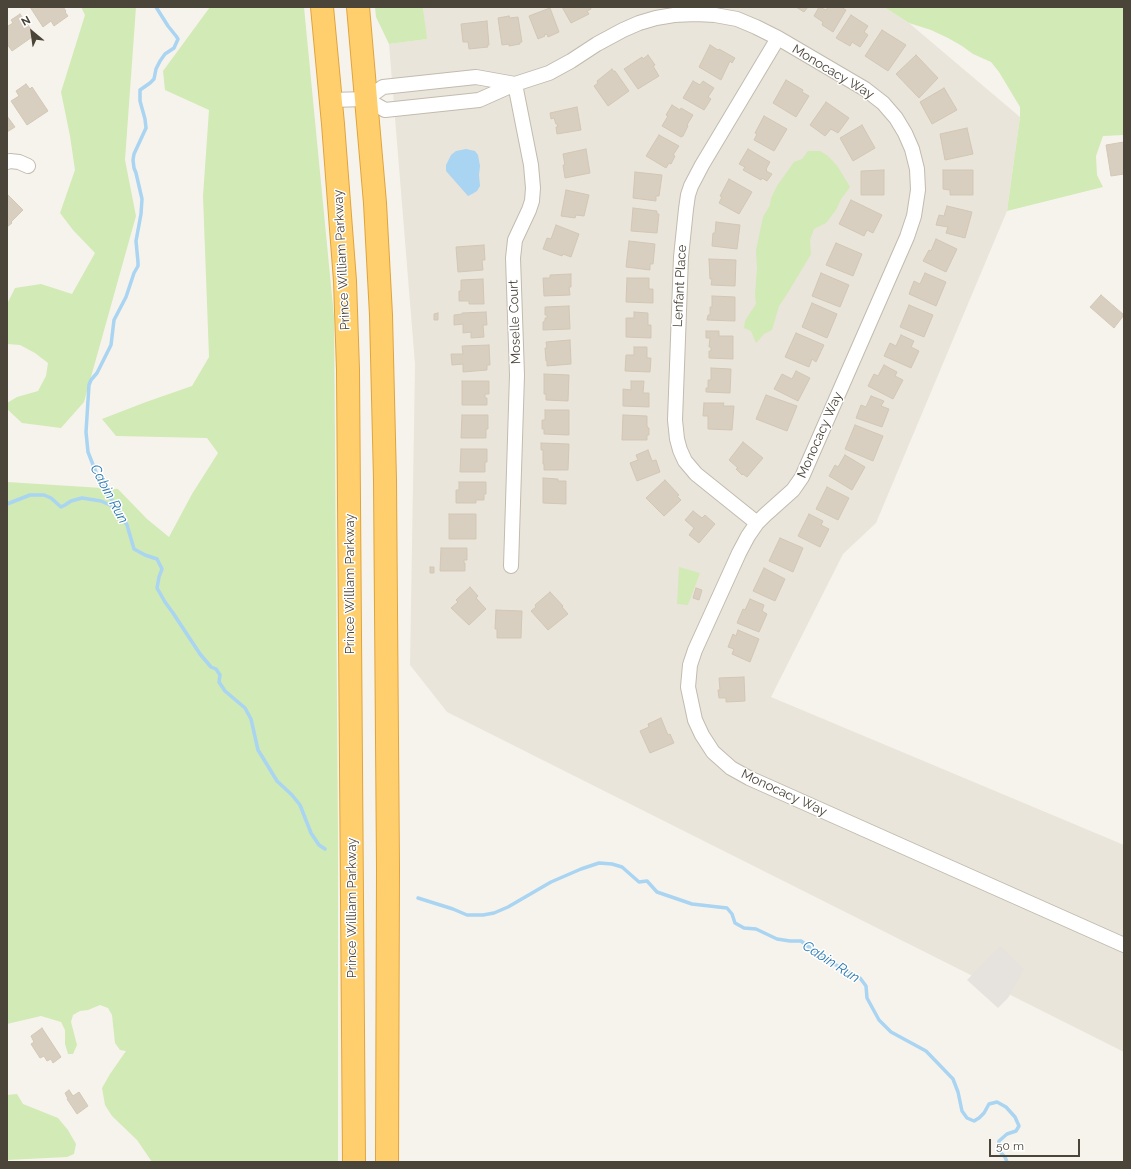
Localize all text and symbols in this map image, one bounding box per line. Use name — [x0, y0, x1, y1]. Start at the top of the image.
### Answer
north arrow — [12, 12, 52, 52]
text: N — [19, 13, 33, 29]
street label: Monocacy Way — [789, 41, 877, 103]
street label: Prince William Parkway — [331, 189, 353, 331]
street label: Lenfant Place — [670, 244, 690, 328]
street label: Moselle Court — [506, 280, 524, 364]
street label: Monocacy Way — [794, 389, 846, 481]
water label: Cabin Run — [86, 462, 132, 526]
street label: Prince William Parkway — [342, 514, 358, 654]
street label: Monocacy Way — [739, 766, 829, 820]
street label: Prince William Parkway — [344, 838, 360, 978]
water label: Cabin Run — [799, 937, 863, 987]
scale bar — [991, 1131, 1082, 1157]
text: 50 m — [996, 1139, 1024, 1153]

